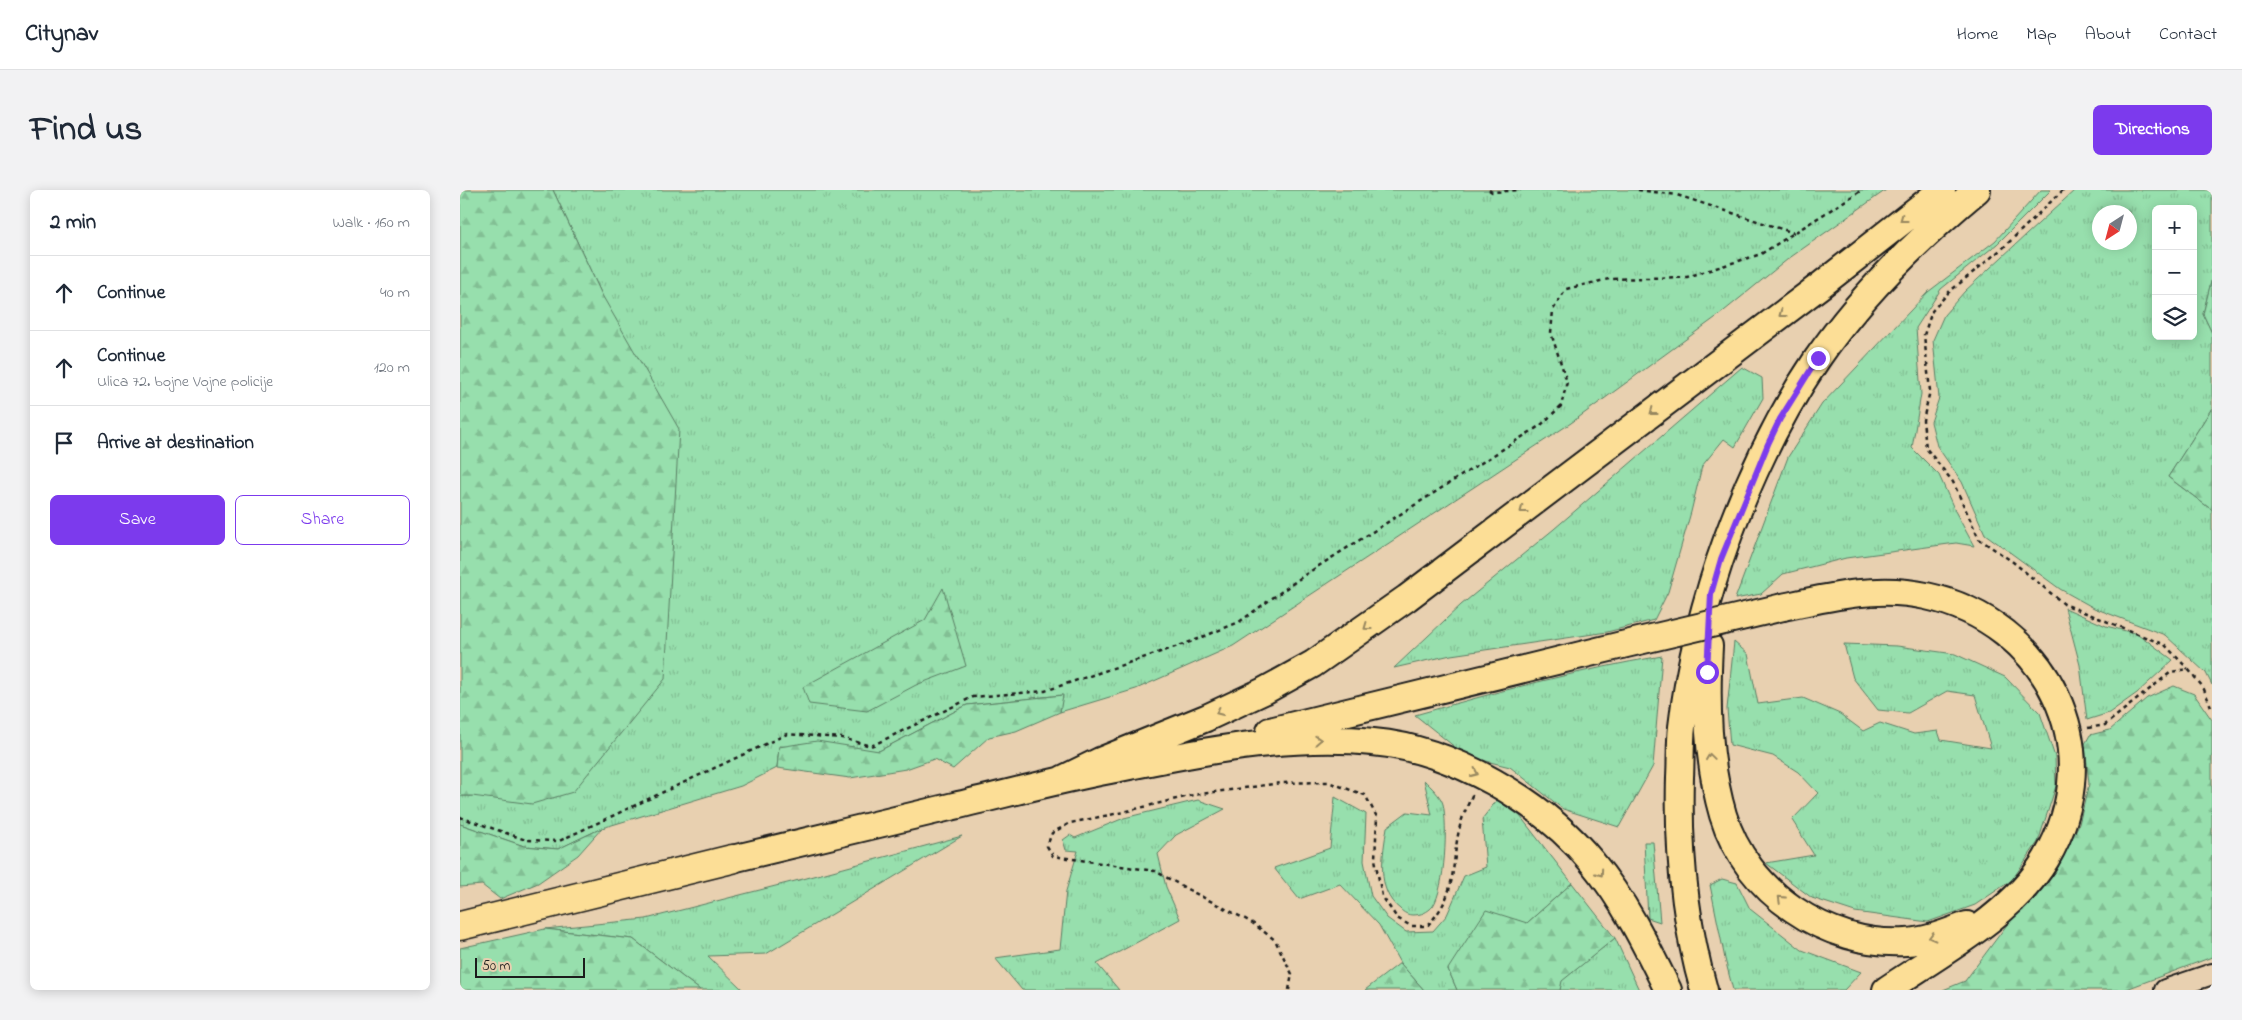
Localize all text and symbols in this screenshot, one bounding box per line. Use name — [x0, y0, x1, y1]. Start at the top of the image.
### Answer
text: Citynav — [25, 17, 98, 52]
text: Home — [1957, 22, 1998, 48]
text: Map — [2026, 22, 2057, 48]
text: About — [2085, 22, 2131, 48]
text: Contact — [2159, 22, 2217, 48]
text: Find us — [30, 105, 142, 156]
button: Directions — [2093, 105, 2212, 155]
north arrow — [2092, 205, 2137, 250]
map controls — [2152, 205, 2197, 340]
button: + — [2152, 205, 2197, 250]
text: 2 min — [50, 208, 96, 238]
text: Walk · 160 m — [332, 211, 410, 235]
one-way arrow — [1900, 214, 1909, 222]
button: − — [2152, 250, 2197, 295]
icon: ahead — [50, 279, 78, 307]
text: Continue — [97, 280, 165, 307]
text: 40 m — [380, 281, 410, 305]
button: layers — [2152, 295, 2197, 340]
one-way arrow — [1778, 308, 1788, 317]
text: Continue — [97, 343, 165, 370]
route end — [1807, 347, 1830, 370]
icon: ahead — [50, 354, 78, 382]
text: 120 m — [374, 356, 410, 380]
text: Ulica 72. bojne Vojne policije — [97, 370, 273, 394]
one-way arrow — [1649, 406, 1659, 415]
icon: arrive — [50, 429, 78, 457]
text: Arrive at destination — [97, 430, 254, 457]
button: Save — [50, 495, 225, 545]
button: Share — [235, 495, 410, 545]
one-way arrow — [1519, 504, 1529, 513]
one-way arrow — [1364, 621, 1373, 629]
route start — [1696, 661, 1719, 684]
one-way arrow — [1215, 705, 1224, 716]
one-way arrow — [1314, 735, 1322, 746]
one-way arrow — [1705, 752, 1716, 760]
one-way arrow — [1470, 766, 1479, 777]
one-way arrow — [1594, 867, 1603, 877]
one-way arrow — [1777, 896, 1786, 905]
one-way arrow — [1927, 931, 1936, 942]
scale bar — [475, 955, 585, 978]
text: 50 m — [482, 956, 510, 977]

